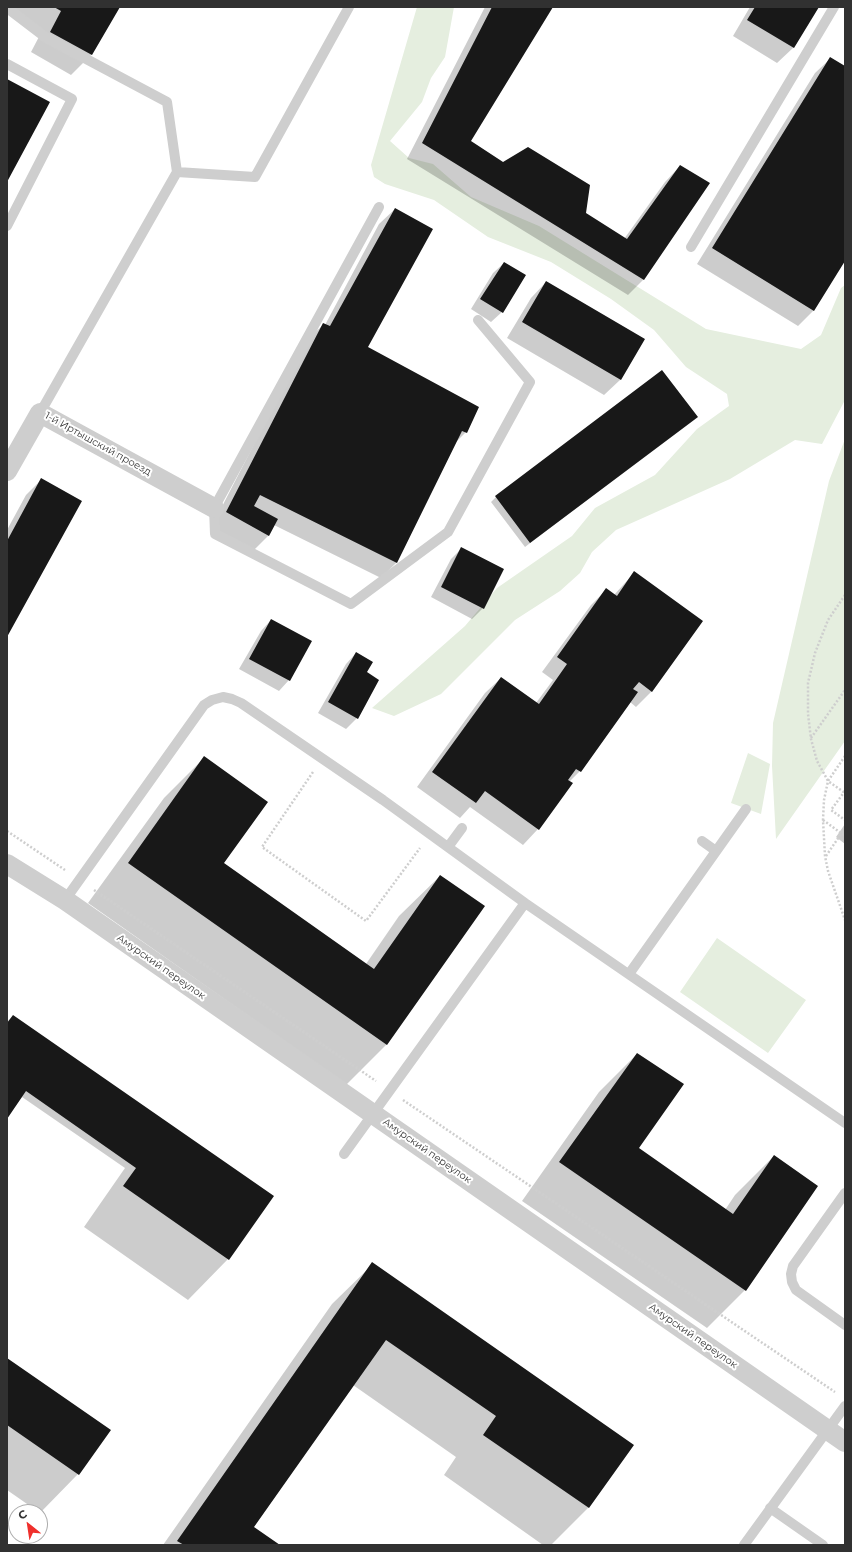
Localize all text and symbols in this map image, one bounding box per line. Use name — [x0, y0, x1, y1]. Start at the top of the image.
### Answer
street label: 1-й Иртышский проезд — [43, 410, 153, 478]
street label: Амурский переулок — [114, 932, 208, 1002]
street label: Амурский переулок — [380, 1116, 474, 1186]
street label: Амурский переулок — [646, 1301, 740, 1371]
north arrow — [8, 1504, 48, 1544]
text: С — [16, 1506, 29, 1523]

